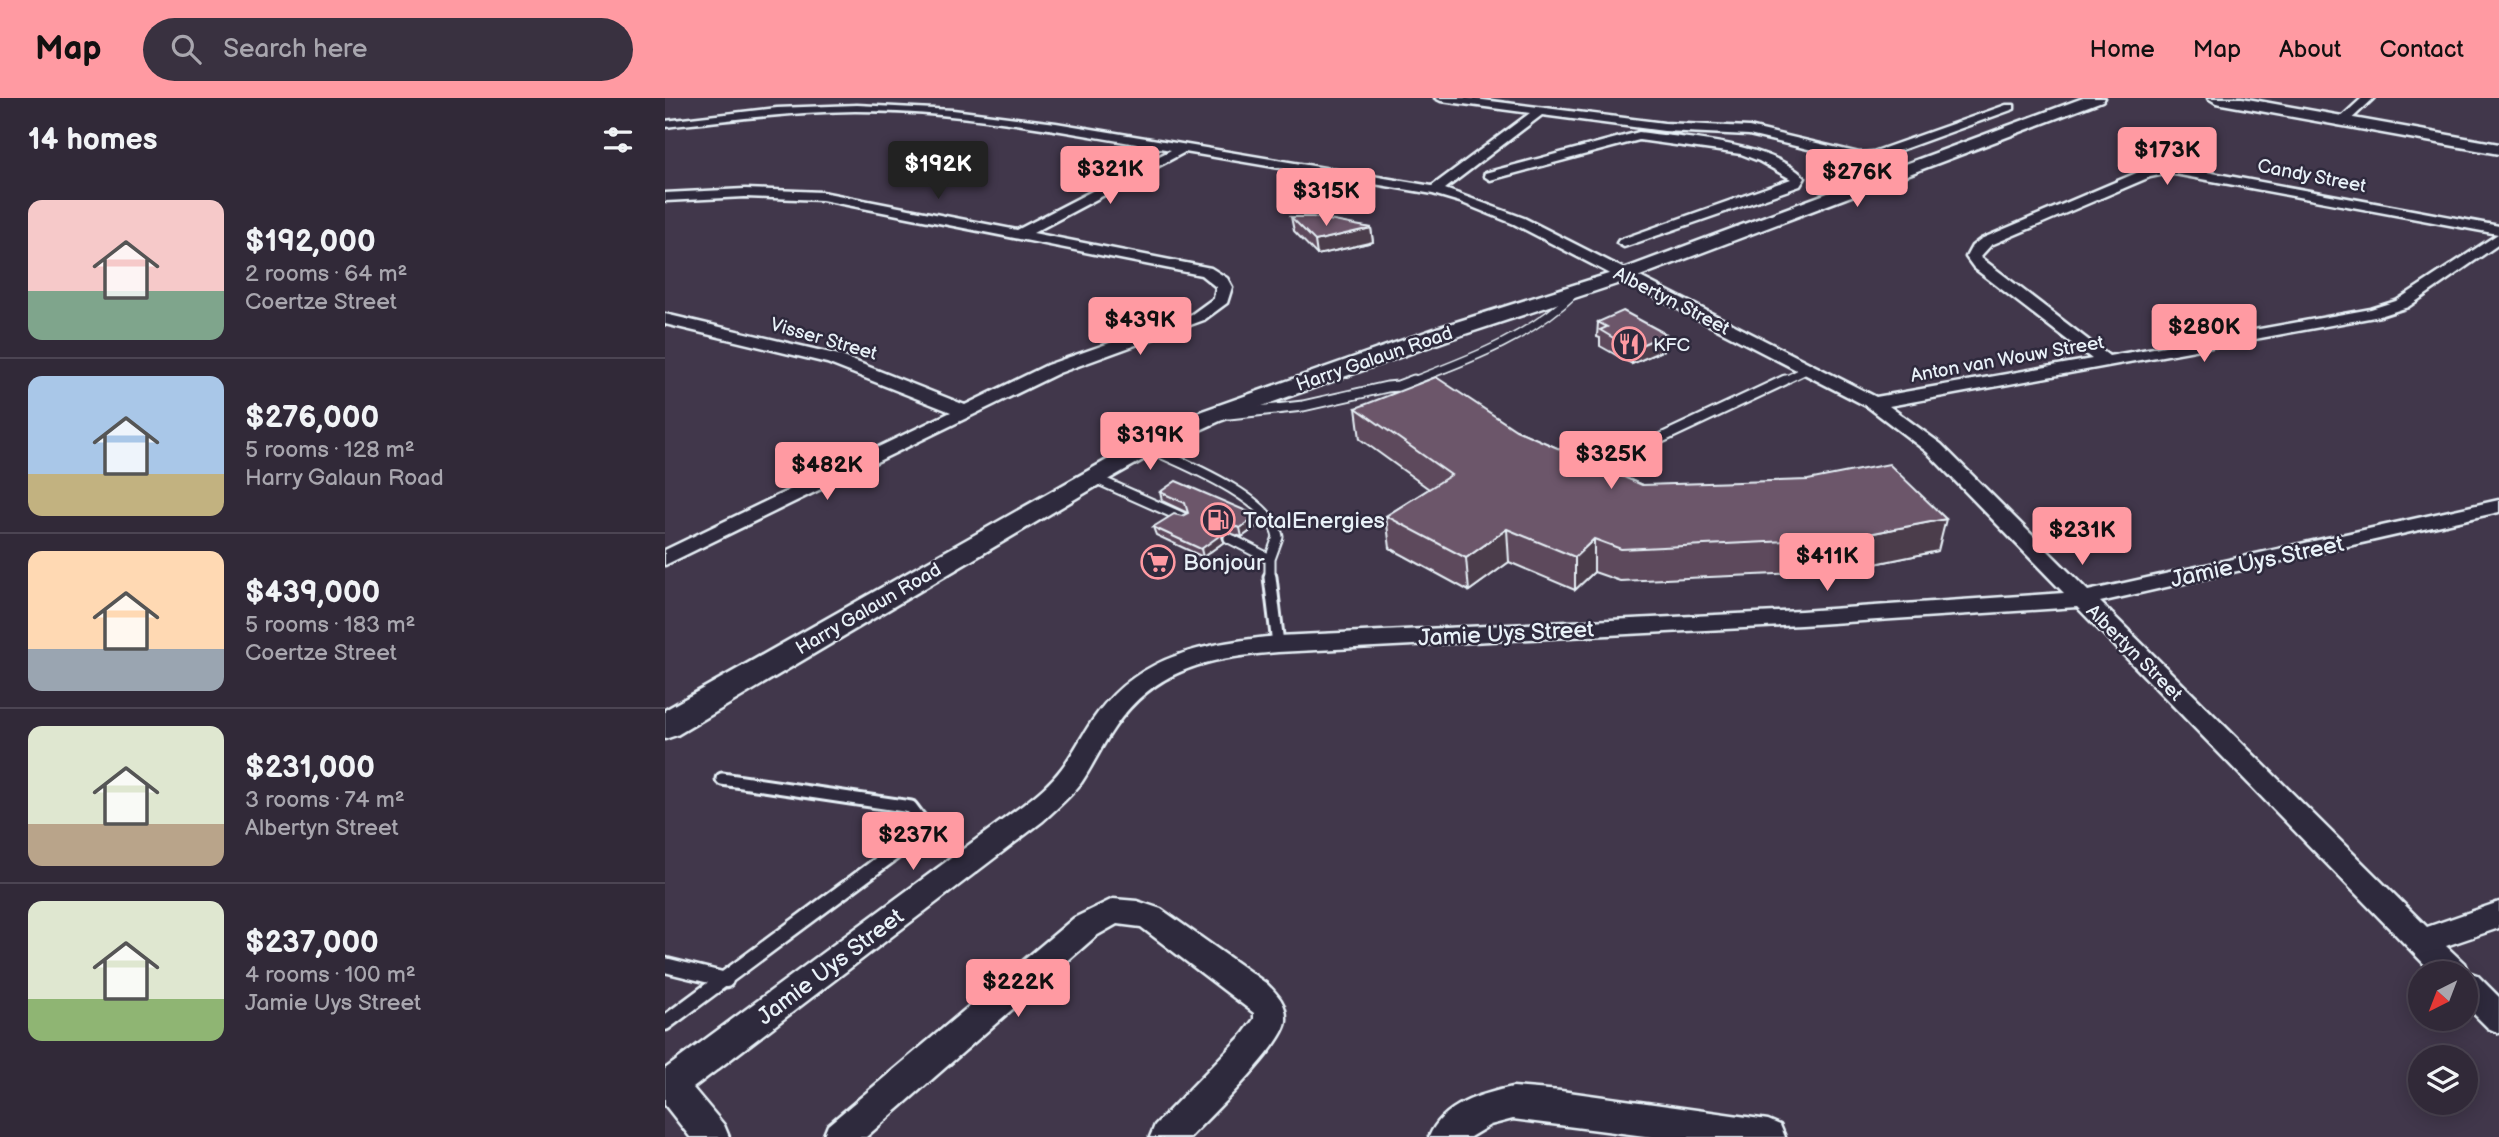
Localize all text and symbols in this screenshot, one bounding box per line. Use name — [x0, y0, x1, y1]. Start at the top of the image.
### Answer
search box — [143, 18, 633, 81]
text: Map — [35, 29, 101, 69]
icon: search — [167, 30, 205, 68]
text: Search here — [223, 34, 367, 65]
text: Home — [2090, 35, 2155, 64]
text: Map — [2193, 35, 2241, 64]
text: About — [2279, 35, 2341, 64]
text: Contact — [2379, 35, 2464, 64]
icon: filters — [599, 121, 637, 159]
text: 14 homes — [28, 122, 157, 158]
pin: $173K — [2118, 127, 2216, 187]
text: $173K — [2134, 136, 2200, 164]
pin: $192K — [889, 141, 987, 201]
pin: $321K — [1061, 146, 1159, 206]
text: $192K — [904, 150, 972, 178]
pin: $276K — [1808, 150, 1906, 209]
text: $321K — [1076, 155, 1144, 183]
street label: Candy Street — [2255, 155, 2368, 198]
text: $276K — [1822, 158, 1892, 186]
pin: $315K — [1277, 169, 1375, 228]
text: $315K — [1292, 177, 1360, 205]
text: $192,000 — [245, 224, 376, 260]
icon: home — [84, 228, 168, 312]
text: 2 rooms · 64 m² — [245, 260, 407, 288]
street label: Albertyn Street — [1610, 262, 1733, 340]
text: Coertze Street — [245, 288, 397, 316]
pin: $439K — [1091, 298, 1189, 357]
pin: $280K — [2155, 304, 2253, 364]
text: $439K — [1104, 306, 1176, 334]
street label: Visser Street — [768, 313, 880, 366]
text: $280K — [2168, 313, 2240, 341]
street label: Harry Galaun Road — [1293, 322, 1456, 397]
restaurant icon: KFC — [1610, 325, 1648, 363]
street label: Anton van Wouw Street — [1909, 331, 2106, 388]
place label: KFC — [1653, 334, 1690, 357]
text: $276,000 — [245, 400, 379, 436]
icon: home — [84, 404, 168, 488]
pin: $319K — [1101, 412, 1199, 472]
text: $319K — [1116, 421, 1184, 449]
pin: $325K — [1562, 432, 1660, 491]
text: 5 rooms · 128 m² — [245, 436, 415, 464]
text: $325K — [1575, 440, 1647, 468]
pin: $482K — [778, 442, 876, 502]
text: $482K — [791, 451, 863, 479]
text: Harry Galaun Road — [245, 464, 444, 492]
fuel station icon: TotalEnergies — [1199, 501, 1237, 539]
place label: TotalEnergies — [1243, 507, 1385, 535]
pin: $231K — [2033, 508, 2131, 567]
text: $231K — [2048, 516, 2116, 544]
street label: Jamie Uys Street — [2168, 530, 2346, 594]
pin: $411K — [1778, 533, 1876, 593]
text: $411K — [1795, 542, 1859, 570]
supermarket icon: Bonjour — [1139, 543, 1177, 581]
place label: Bonjour — [1183, 549, 1265, 577]
street label: Harry Galaun Road — [792, 558, 946, 660]
text: $439,000 — [245, 575, 380, 611]
icon: home — [84, 579, 168, 663]
street label: Albertyn Street — [2081, 600, 2187, 706]
text: 5 rooms · 183 m² — [245, 611, 415, 639]
street label: Jamie Uys Street — [1417, 615, 1595, 653]
text: Coertze Street — [245, 639, 397, 667]
text: $231,000 — [245, 750, 375, 786]
icon: home — [84, 754, 168, 838]
text: 3 rooms · 74 m² — [245, 786, 405, 814]
pin: $237K — [864, 812, 962, 872]
text: Albertyn Street — [245, 814, 399, 842]
text: $237K — [878, 821, 948, 849]
street label: Jamie Uys Street — [752, 903, 909, 1031]
text: $237,000 — [245, 925, 379, 961]
icon: home — [84, 929, 168, 1013]
pin: $222K — [969, 960, 1067, 1019]
text: 4 rooms · 100 m² — [245, 961, 416, 989]
north arrow — [2408, 961, 2478, 1031]
map controls — [2408, 961, 2478, 1115]
text: $222K — [982, 968, 1054, 996]
text: Jamie Uys Street — [245, 989, 421, 1017]
button: layers — [2408, 1045, 2478, 1115]

